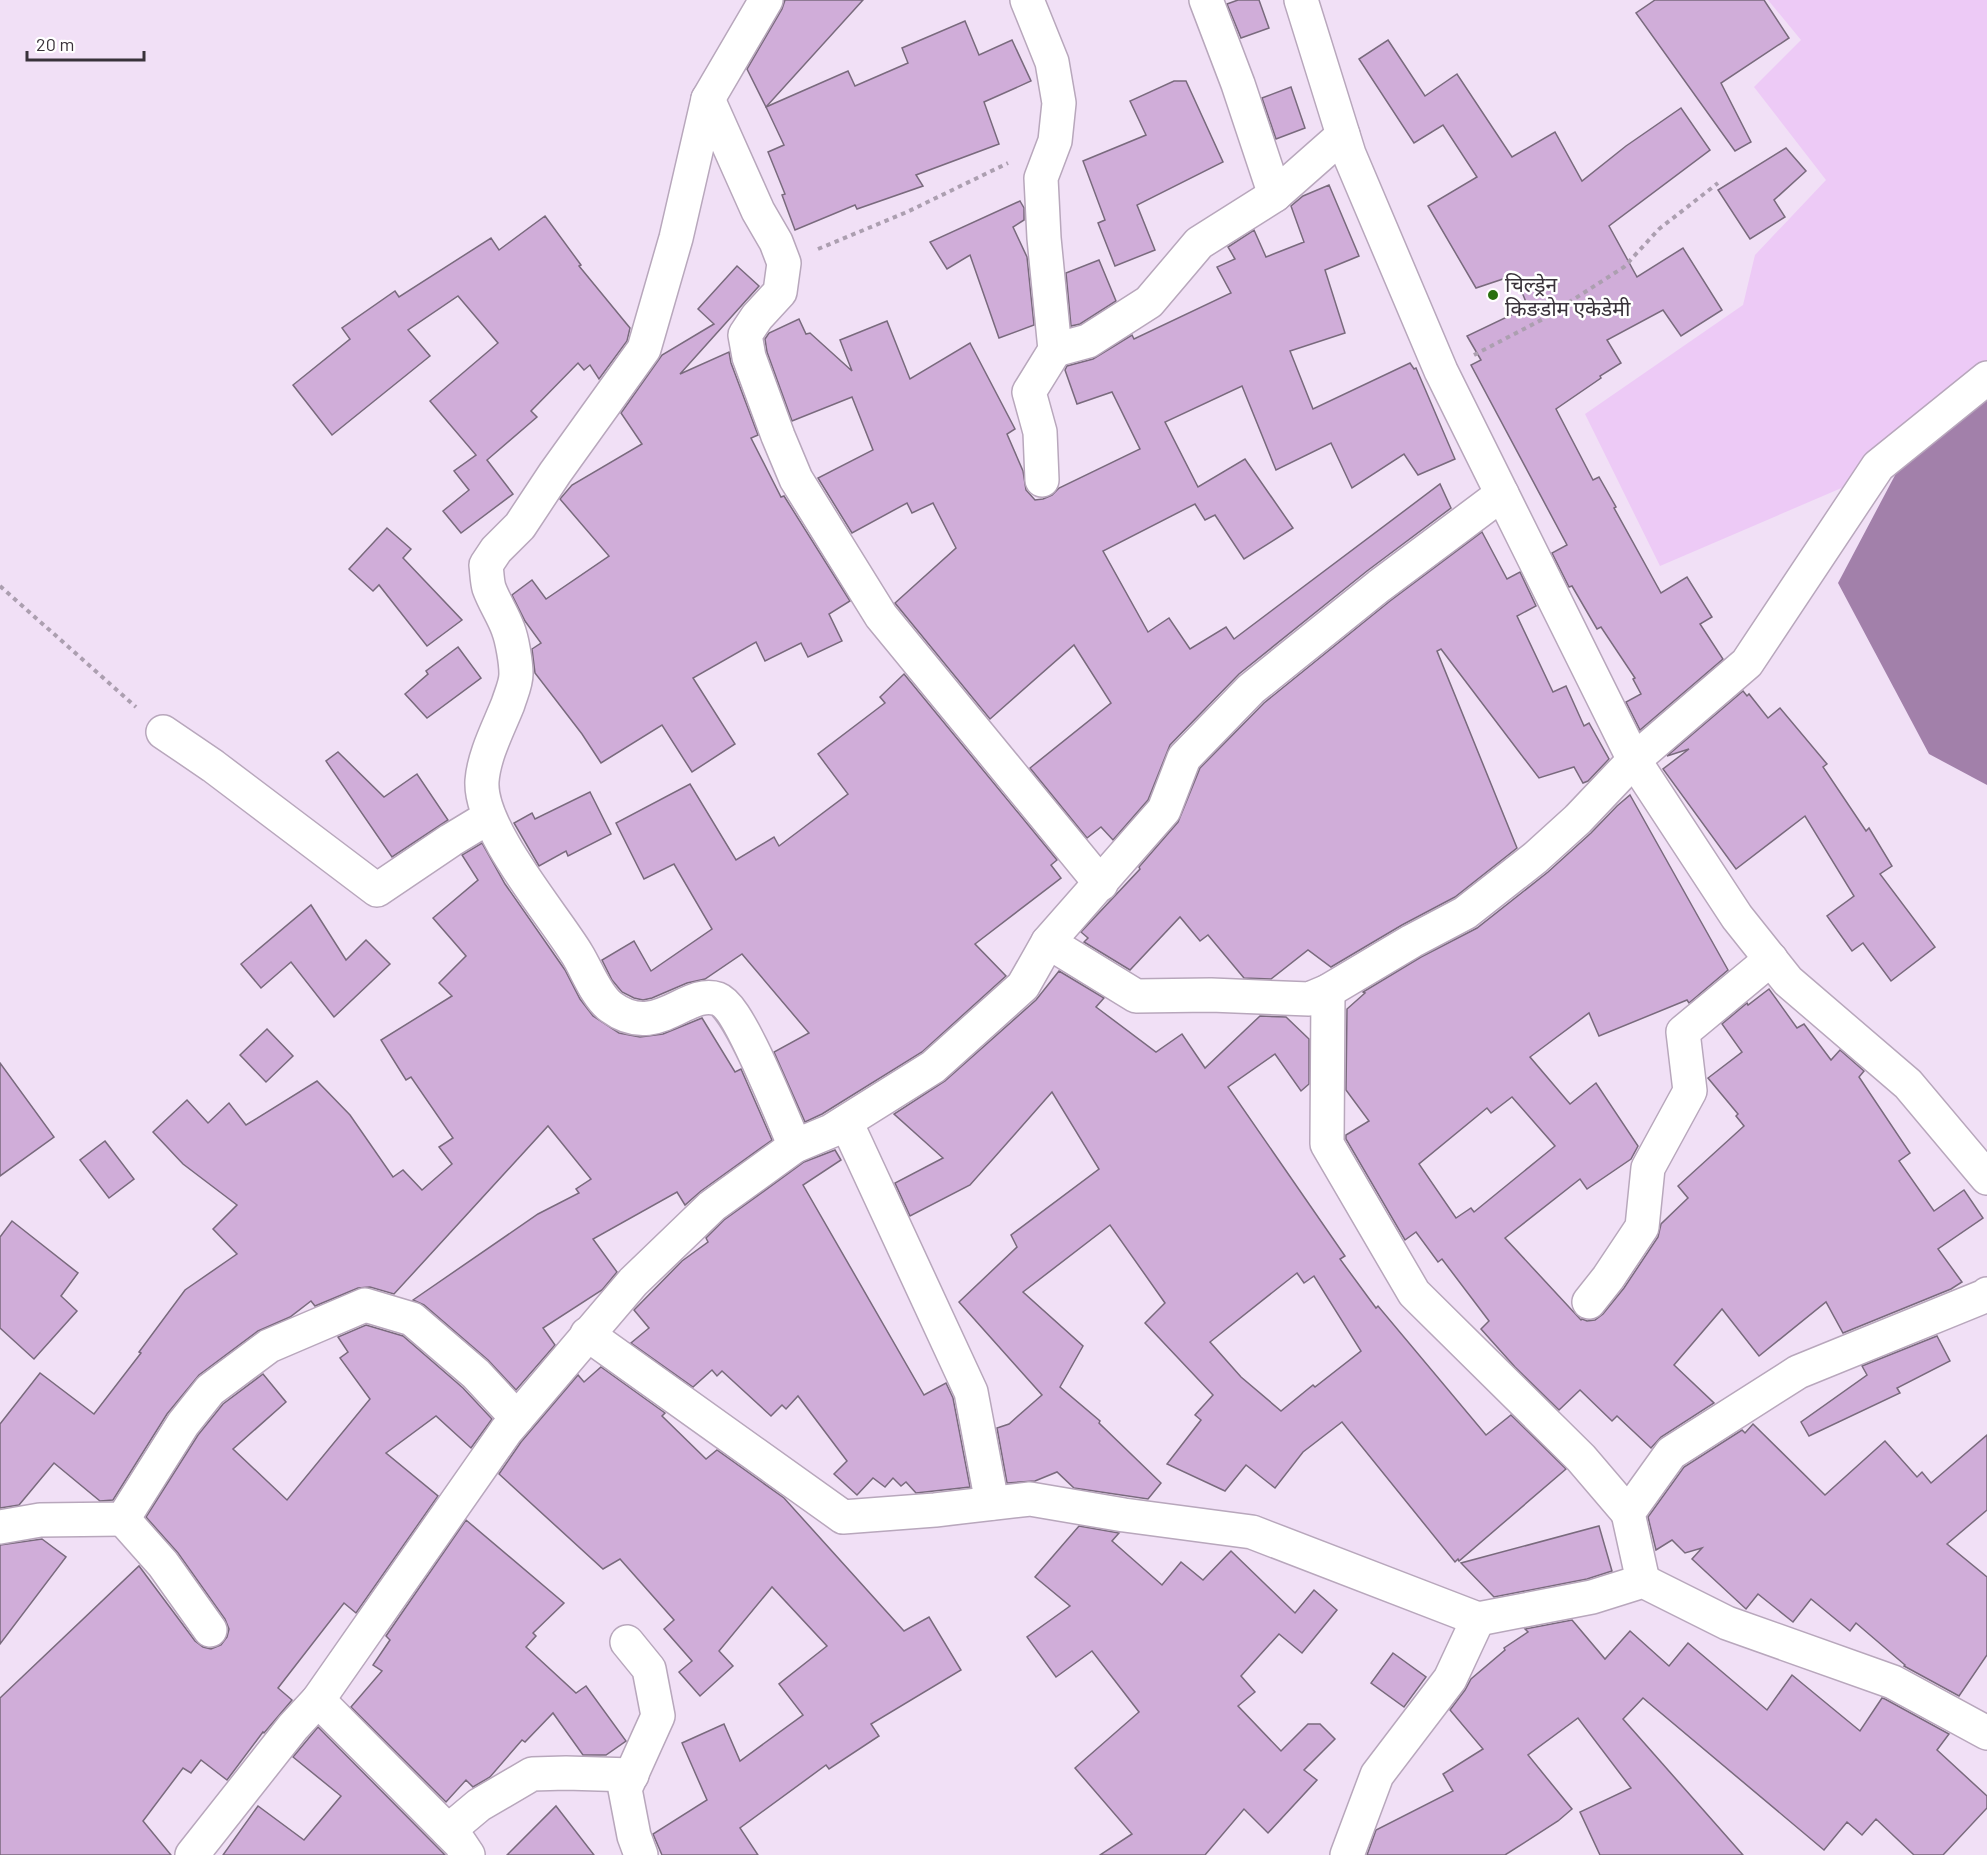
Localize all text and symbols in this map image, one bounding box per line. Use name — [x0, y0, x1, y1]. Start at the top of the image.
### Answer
scale bar — [27, 24, 144, 62]
text: 20 m — [36, 33, 74, 55]
place label: चिल्ड्रेन किङडोम एकेडेमी — [1505, 271, 1631, 320]
marker: चिल्ड्रेन किङडोम एकेडेमी — [1486, 288, 1500, 302]

